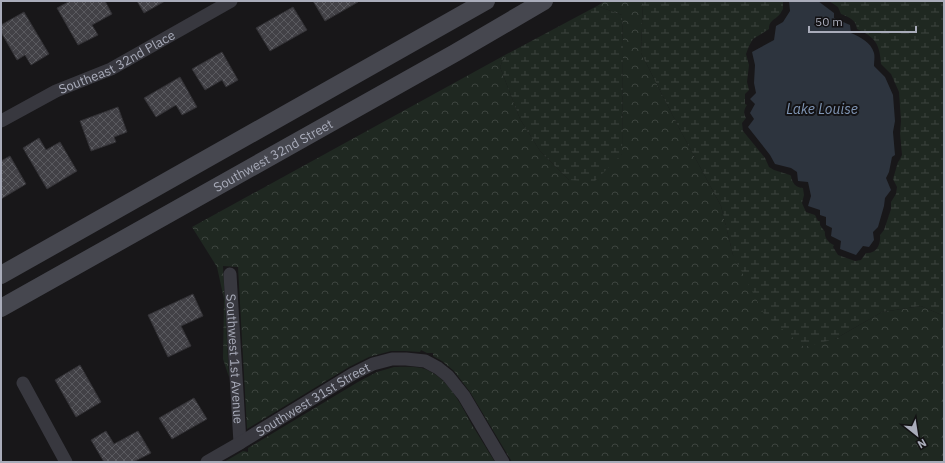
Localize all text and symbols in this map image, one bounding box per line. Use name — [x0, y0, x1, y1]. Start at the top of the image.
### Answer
scale bar — [809, 8, 916, 34]
text: 50 m — [815, 14, 843, 29]
street label: Southeast 32nd Place — [56, 27, 178, 98]
water label: Lake Louise — [786, 100, 858, 118]
street label: Southwest 32nd Street — [210, 115, 336, 196]
street label: Southwest 1st Avenue — [222, 293, 247, 424]
street label: Southwest 31st Street — [253, 359, 373, 440]
north arrow — [897, 415, 937, 455]
text: N — [915, 436, 929, 452]

